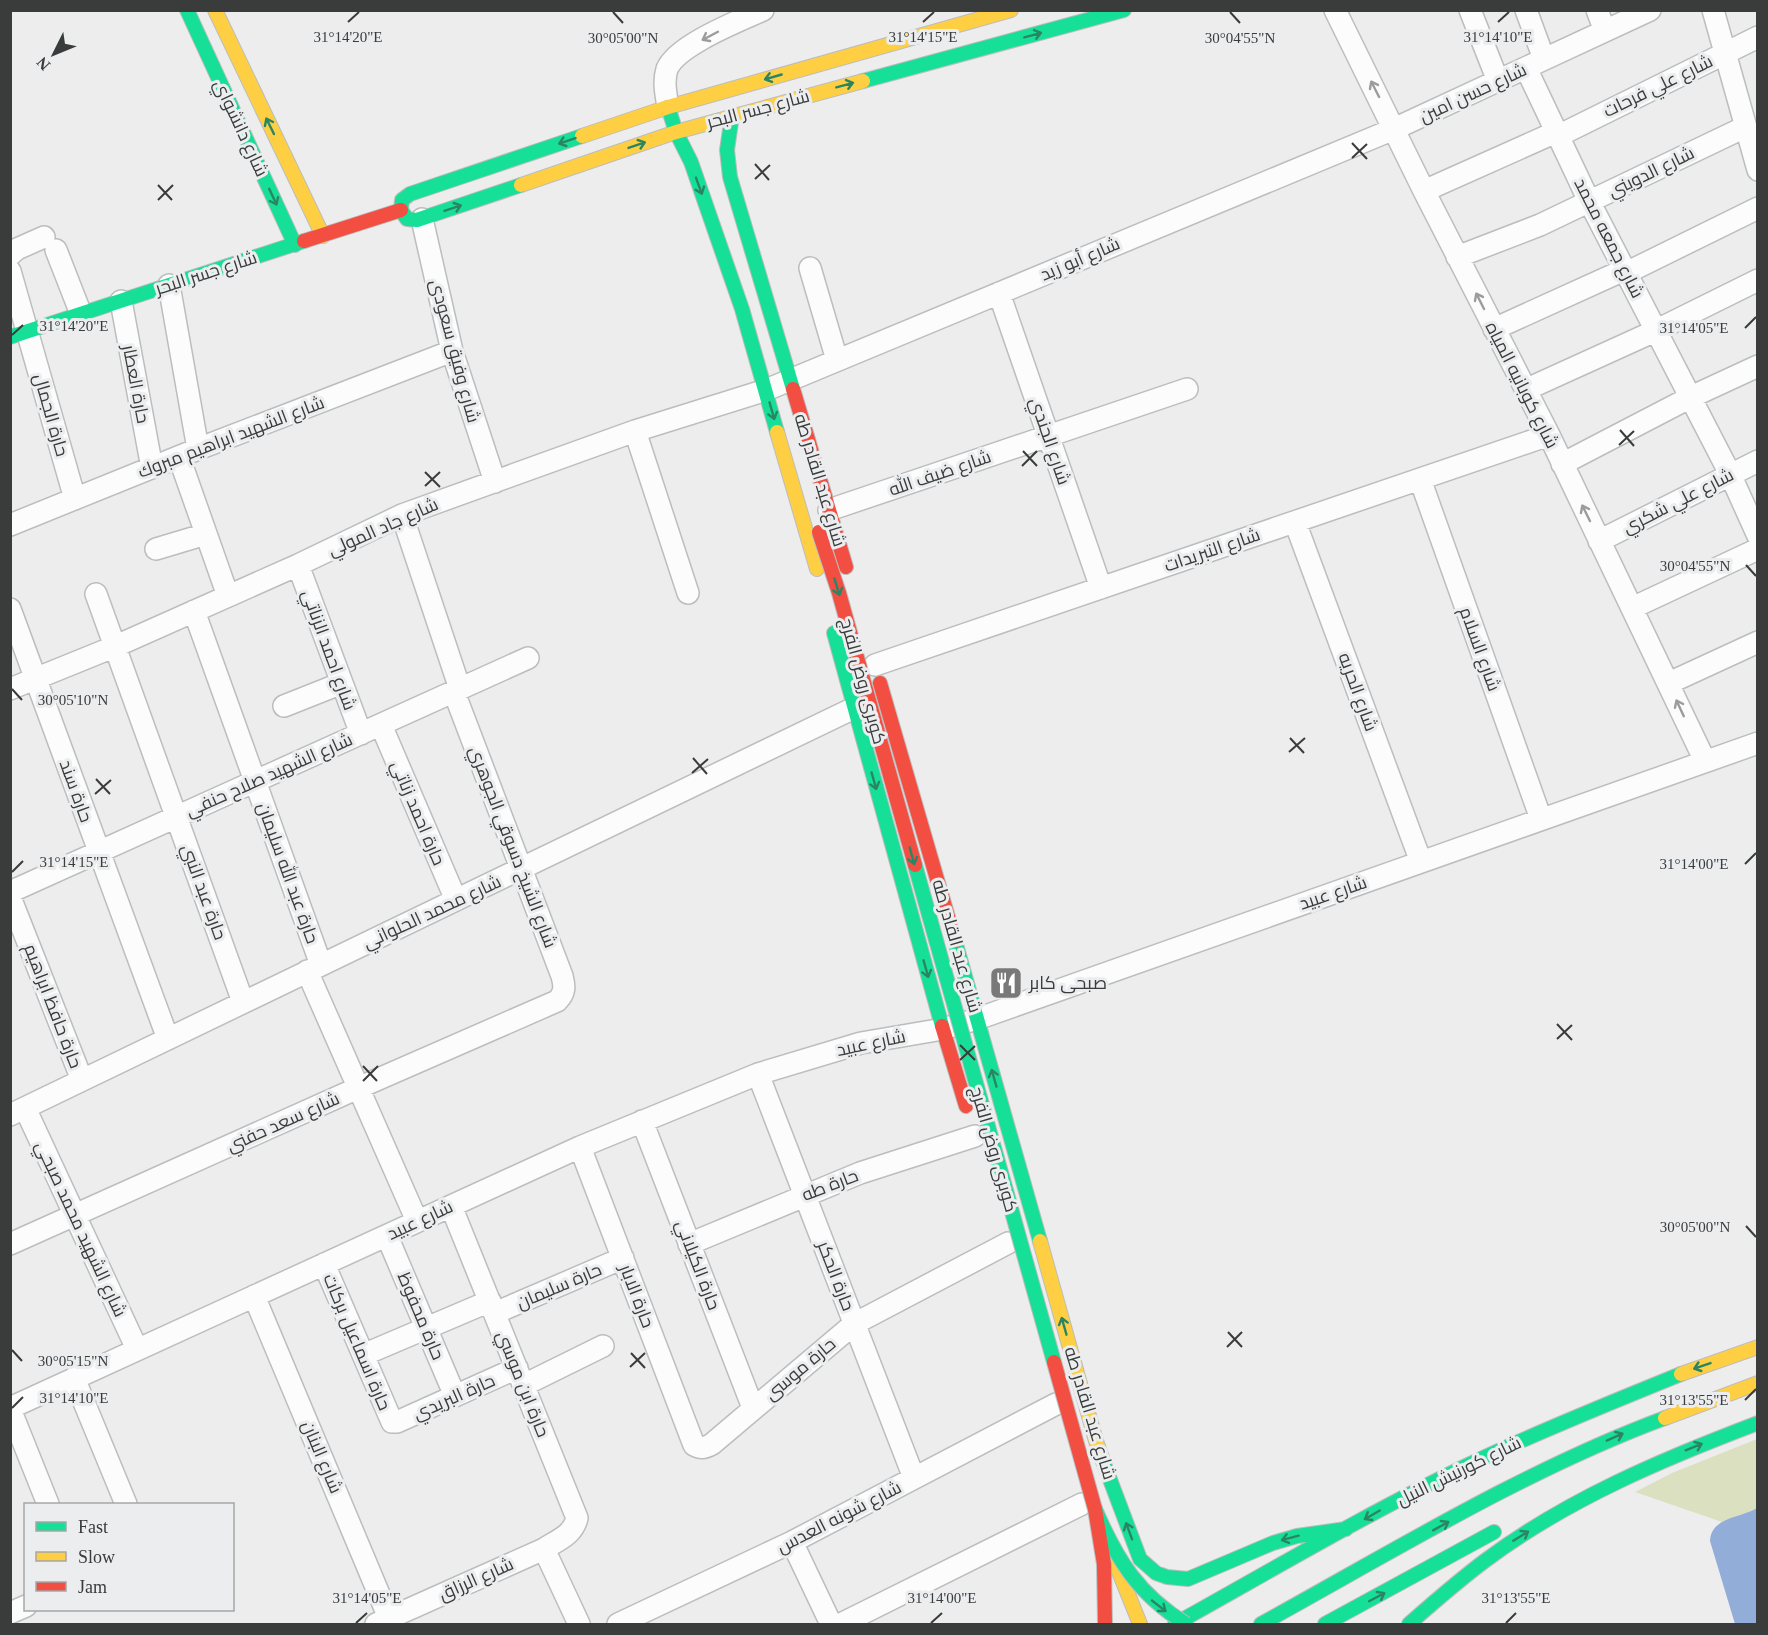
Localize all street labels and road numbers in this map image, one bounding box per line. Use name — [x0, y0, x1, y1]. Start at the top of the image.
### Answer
street label: شارع علي فرحات — [1600, 51, 1718, 125]
street label: شارع حسن امين — [1416, 59, 1531, 128]
street label: شارع دانشواي — [206, 76, 272, 181]
street label: شارع جسر البحر — [703, 86, 812, 135]
street label: شارع الدويني — [1605, 143, 1699, 205]
street label: شارع جمعه محمد — [1568, 175, 1648, 302]
street label: شارع أبو زيد — [1037, 232, 1124, 287]
street label: شارع جسر البحر — [152, 247, 260, 301]
street label: شارع وفيق سعودى — [424, 277, 484, 425]
street label: شارع كوبانيه المياه — [1480, 318, 1563, 452]
street label: حارة العطار — [117, 342, 153, 425]
street label: حارة الجمال — [29, 371, 72, 459]
street label: شارع الشهيد ابراهيم مبروك — [135, 392, 328, 484]
street label: شارع الجندي — [1022, 395, 1074, 489]
street label: شارع عبد القادر طه — [788, 411, 850, 549]
street label: شارع ضيف الله — [886, 444, 994, 502]
street label: شارع علي شكري — [1619, 464, 1739, 541]
street label: شارع جاد المولي — [325, 494, 443, 564]
street label: شارع التبريدات — [1161, 524, 1263, 578]
street label: شارع احمد الزناتي — [294, 587, 360, 714]
street label: شارع السلام — [1454, 604, 1504, 694]
street label: كوبرى روض الفرج — [835, 616, 889, 747]
street label: شارع الحريه — [1333, 650, 1381, 735]
street label: شارع الشهيد صلاح حنفي — [183, 729, 357, 824]
street label: شارع الشيخ دسوقي الجوهري — [462, 743, 561, 952]
street label: حارة سند — [55, 757, 96, 825]
street label: حارة احمد زناتي — [383, 758, 449, 870]
street label: حارة عبد الله سليمان — [252, 799, 325, 947]
street label: حارة عبد النبي — [174, 841, 231, 944]
street label: شارع محمد الحلواني — [360, 871, 506, 956]
street label: شارع عبيد — [1297, 872, 1370, 916]
street label: شارع عبد القادر طه — [926, 877, 986, 1016]
street label: حارة حافظ ابراهيم — [18, 941, 86, 1072]
street label: شارع عبيد — [835, 1026, 908, 1062]
street label: كوبرى روض الفرج — [965, 1084, 1022, 1215]
street label: شارع سعد حفني — [224, 1088, 344, 1159]
street label: شارع الشهيد محمد صبحي — [28, 1138, 131, 1322]
street label: حارة طه — [799, 1165, 861, 1206]
street label: شارع عبيد — [384, 1196, 457, 1246]
street label: حارة الكيلاني — [668, 1217, 724, 1314]
street label: حارة الحكر — [812, 1237, 858, 1314]
street label: حارة سليمان — [514, 1259, 605, 1314]
street label: حارة الابار — [614, 1261, 658, 1331]
street label: حارة محفوظ — [393, 1269, 448, 1363]
street label: حارة اسماعيل بركات — [318, 1271, 395, 1414]
street label: حارة ابن موسي — [490, 1328, 553, 1441]
street label: حارة موسى — [761, 1334, 840, 1405]
street label: شارع عبد القادر طه — [1058, 1344, 1120, 1482]
street label: حارة البريدي — [410, 1370, 500, 1428]
street label: شارع البنان — [296, 1418, 346, 1497]
street label: شارع كورنيش النيل — [1394, 1432, 1525, 1512]
street label: شارع شونه العدس — [773, 1477, 906, 1559]
street label: شارع الرزاق — [436, 1554, 517, 1606]

